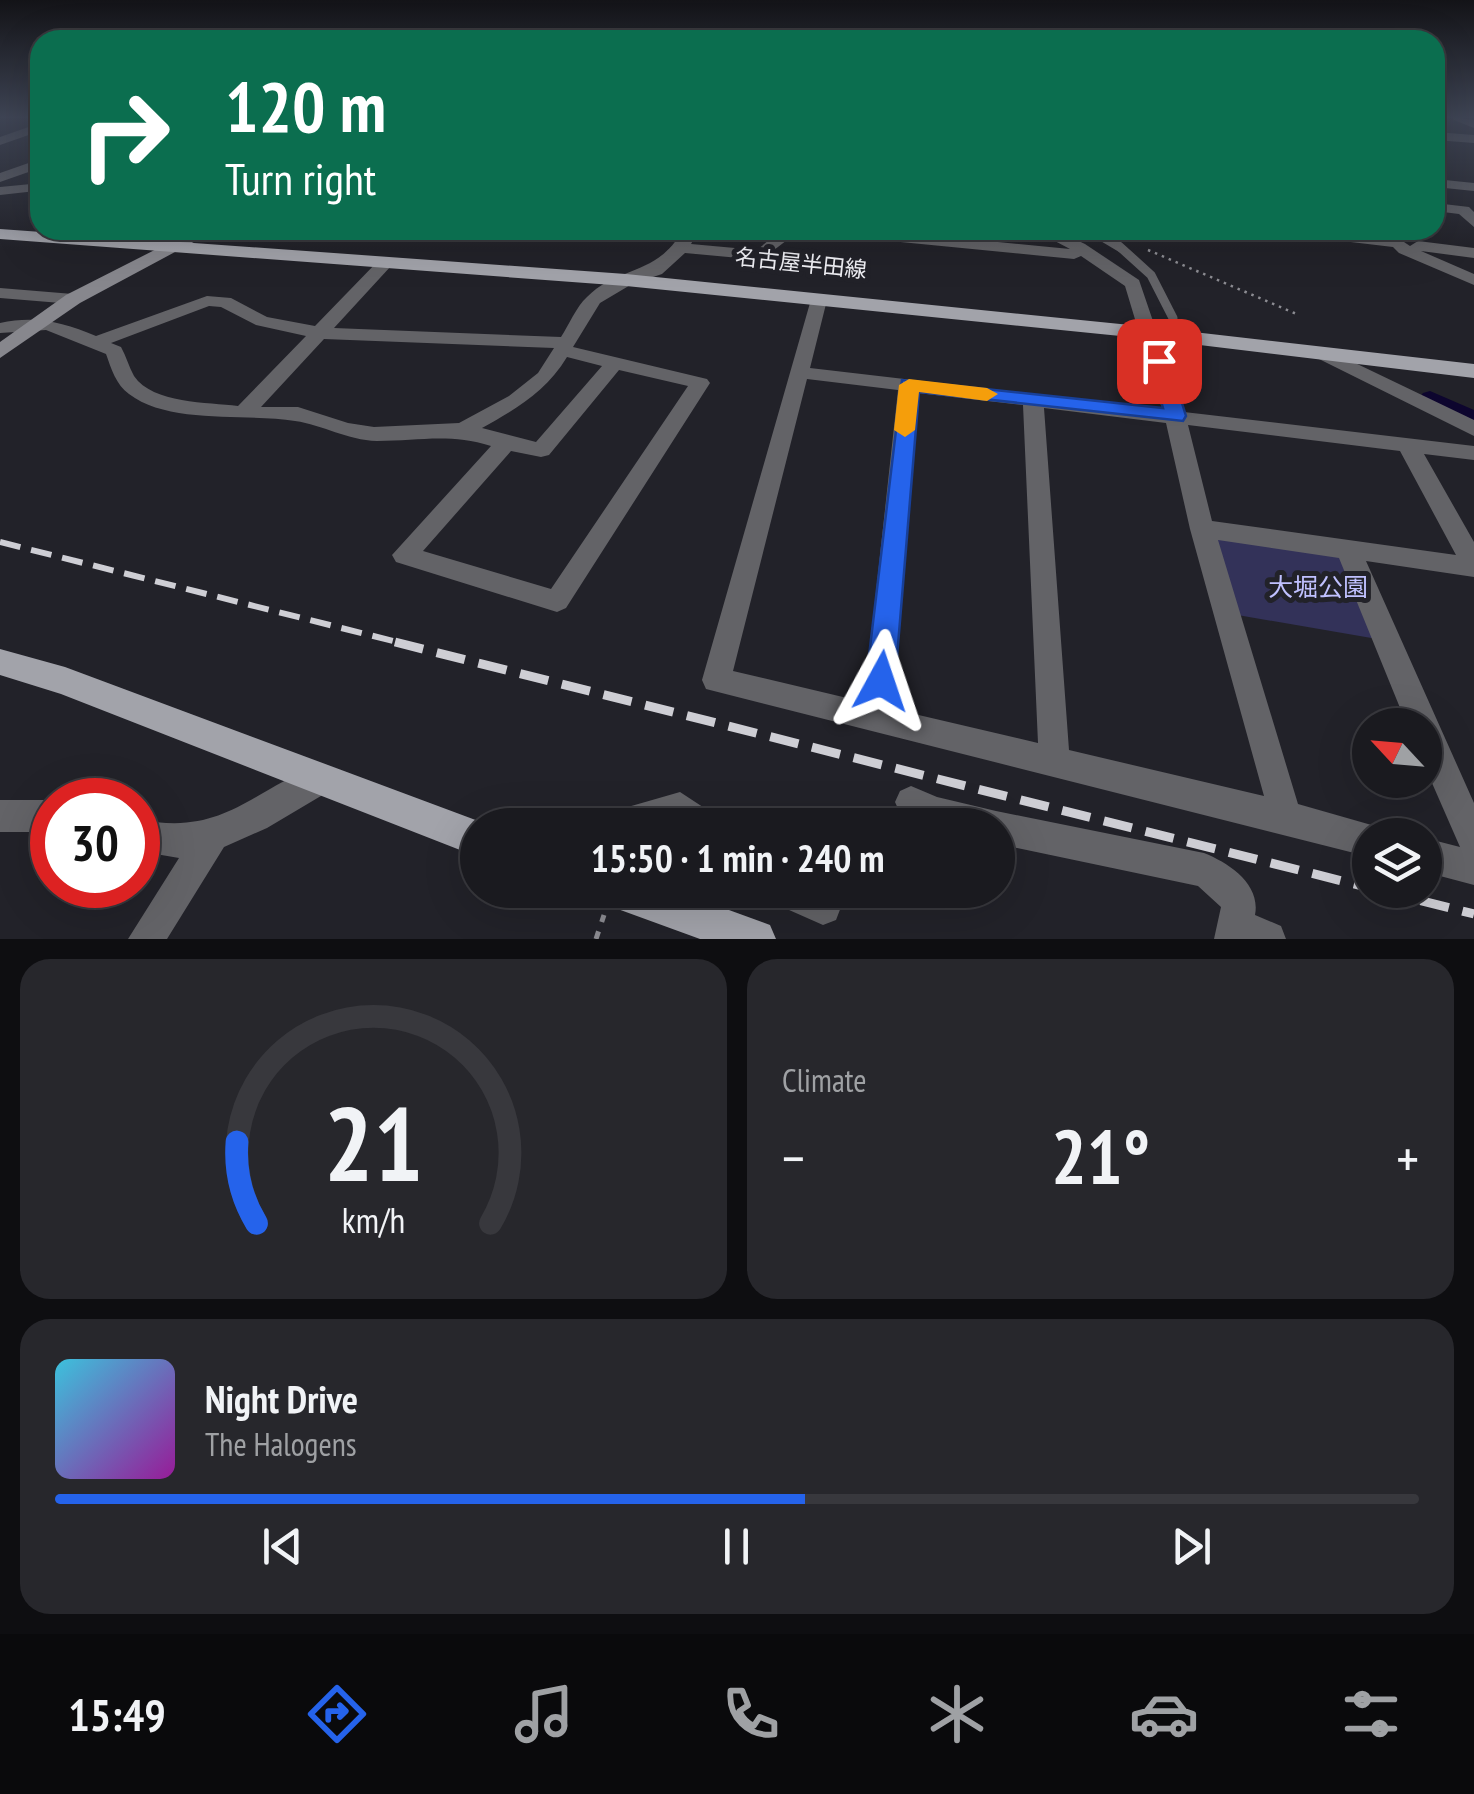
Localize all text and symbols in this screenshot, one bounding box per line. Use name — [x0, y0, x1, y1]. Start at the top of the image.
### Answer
text: 120 m — [225, 61, 386, 151]
icon: right — [60, 70, 190, 200]
text: Turn right — [225, 149, 376, 207]
street label: 名古屋半田線 — [734, 242, 868, 284]
pin — [1117, 319, 1202, 404]
icon: arrive — [1132, 334, 1187, 389]
park label: 大堀公園 — [1268, 571, 1368, 603]
position arrow — [829, 629, 933, 733]
north arrow — [1352, 708, 1442, 798]
map controls — [1352, 708, 1442, 908]
speed limit sign: 30 — [30, 778, 160, 908]
button: layers — [1352, 818, 1442, 908]
text: 15:50 · 1 min · 240 m — [591, 833, 884, 882]
text: Climate — [782, 1059, 866, 1101]
text: 21 — [324, 1075, 423, 1210]
text: 21° — [1051, 1108, 1150, 1205]
text: − — [782, 1122, 805, 1193]
text: + — [1396, 1122, 1419, 1193]
text: km/h — [342, 1197, 405, 1243]
text: Night Drive — [205, 1374, 358, 1423]
text: The Halogens — [205, 1423, 357, 1465]
icon: previous — [255, 1519, 310, 1574]
icon: pause — [709, 1519, 764, 1574]
icon: next — [1164, 1519, 1219, 1574]
icon: directions — [302, 1679, 372, 1749]
icon: music — [509, 1679, 579, 1749]
icon: phone — [716, 1679, 786, 1749]
icon: climate — [922, 1679, 992, 1749]
icon: car — [1129, 1679, 1199, 1749]
icon: filters — [1336, 1679, 1406, 1749]
text: 15:49 — [68, 1685, 166, 1743]

